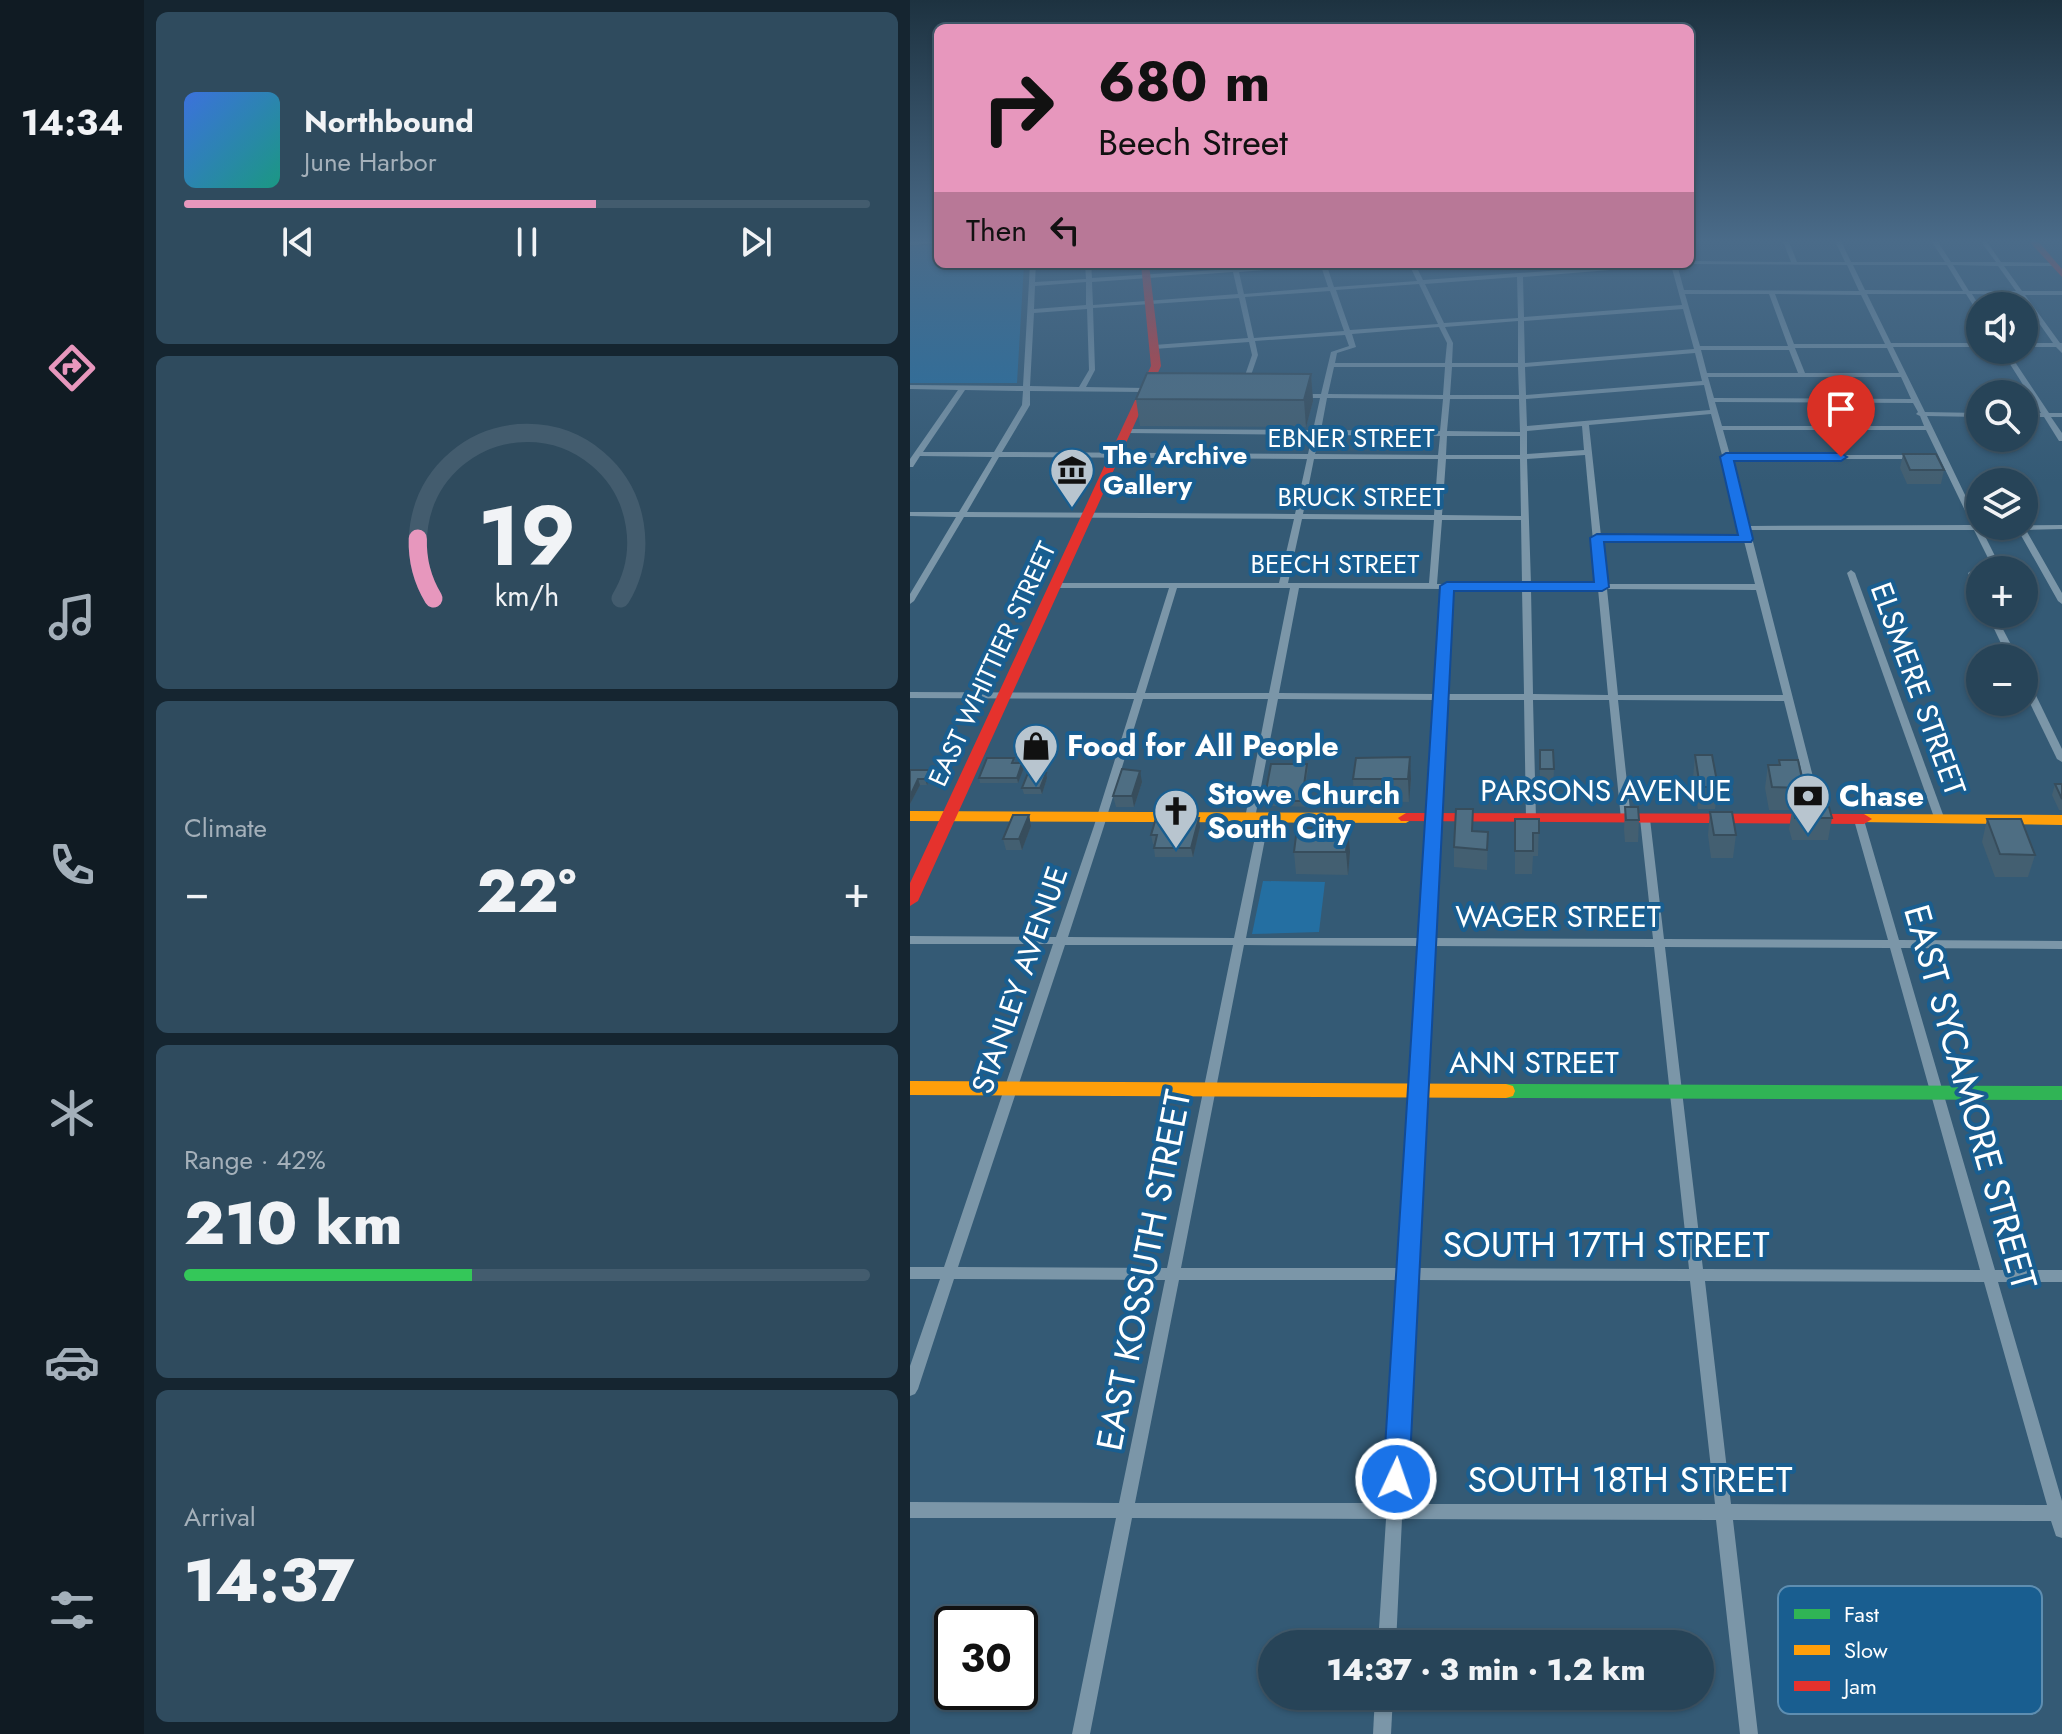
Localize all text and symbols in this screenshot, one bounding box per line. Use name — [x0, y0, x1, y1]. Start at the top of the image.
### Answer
text: 680 m — [1098, 41, 1270, 122]
icon: right — [966, 56, 1070, 160]
text: 14:34 — [21, 96, 123, 148]
text: Northbound — [304, 100, 474, 143]
text: Beech Street — [1098, 116, 1288, 168]
text: June Harbor — [304, 143, 437, 181]
icon: left — [1043, 208, 1087, 252]
text: Then — [966, 209, 1027, 252]
icon: previous — [276, 220, 320, 264]
icon: pause — [505, 220, 549, 264]
icon: next — [734, 220, 778, 264]
map controls — [1966, 292, 2038, 716]
button: sound — [1966, 292, 2038, 364]
icon: directions — [44, 340, 100, 396]
pin — [1807, 375, 1875, 457]
button: search — [1966, 380, 2038, 452]
icon: arrive — [1819, 387, 1863, 431]
street label: EBNER STREET — [1267, 419, 1435, 457]
place label: The Archive Gallery — [1103, 436, 1248, 504]
museum icon: The Archive Gallery — [1048, 446, 1096, 509]
button: layers — [1966, 468, 2038, 540]
text: 19 — [478, 475, 576, 595]
street label: BRUCK STREET — [1277, 478, 1445, 516]
street label: EAST WHITTIER STREET — [919, 535, 1065, 793]
street label: BEECH STREET — [1251, 545, 1419, 583]
button: + — [1966, 556, 2038, 628]
text: km/h — [495, 575, 559, 617]
street label: ELSMERE STREET — [1860, 576, 1977, 801]
icon: music — [44, 589, 100, 645]
button: − — [1966, 644, 2038, 716]
shop icon: Food for All People — [1012, 722, 1060, 785]
place label: Food for All People — [1067, 724, 1339, 767]
street label: PARSONS AVENUE — [1480, 769, 1732, 812]
place label: Stowe Church South City — [1207, 772, 1400, 849]
bank icon: Chase — [1784, 772, 1832, 835]
place label: Chase — [1839, 774, 1924, 817]
church icon: Stowe Church South City — [1152, 787, 1200, 850]
text: Climate — [184, 809, 267, 847]
icon: phone — [44, 837, 100, 893]
text: 22° — [476, 848, 576, 935]
text: − — [184, 860, 210, 924]
text: + — [843, 860, 870, 924]
street label: STANLEY AVENUE — [960, 860, 1079, 1099]
street label: WAGER STREET — [1455, 895, 1661, 938]
street label: EAST SYCAMORE STREET — [1891, 898, 2051, 1296]
street label: ANN STREET — [1449, 1041, 1619, 1084]
icon: climate — [44, 1085, 100, 1141]
street label: EAST KOSSUTH STREET — [1083, 1085, 1203, 1455]
text: Range · 42% — [184, 1141, 326, 1179]
text: 210 km — [184, 1180, 402, 1267]
street label: SOUTH 17TH STREET — [1443, 1218, 1770, 1270]
icon: car — [44, 1334, 100, 1390]
position arrow — [1354, 1437, 1438, 1521]
street label: SOUTH 18TH STREET — [1467, 1453, 1793, 1505]
text: Arrival — [184, 1498, 256, 1536]
text: 14:37 — [184, 1537, 355, 1624]
icon: filters — [44, 1582, 100, 1638]
legend — [1778, 1586, 2042, 1714]
text: Fast — [1844, 1598, 1880, 1630]
speed limit sign: 30 — [934, 1606, 1038, 1710]
text: Slow — [1844, 1634, 1888, 1666]
text: 14:37 · 3 min · 1.2 km — [1326, 1648, 1646, 1691]
text: Jam — [1841, 1670, 1877, 1702]

